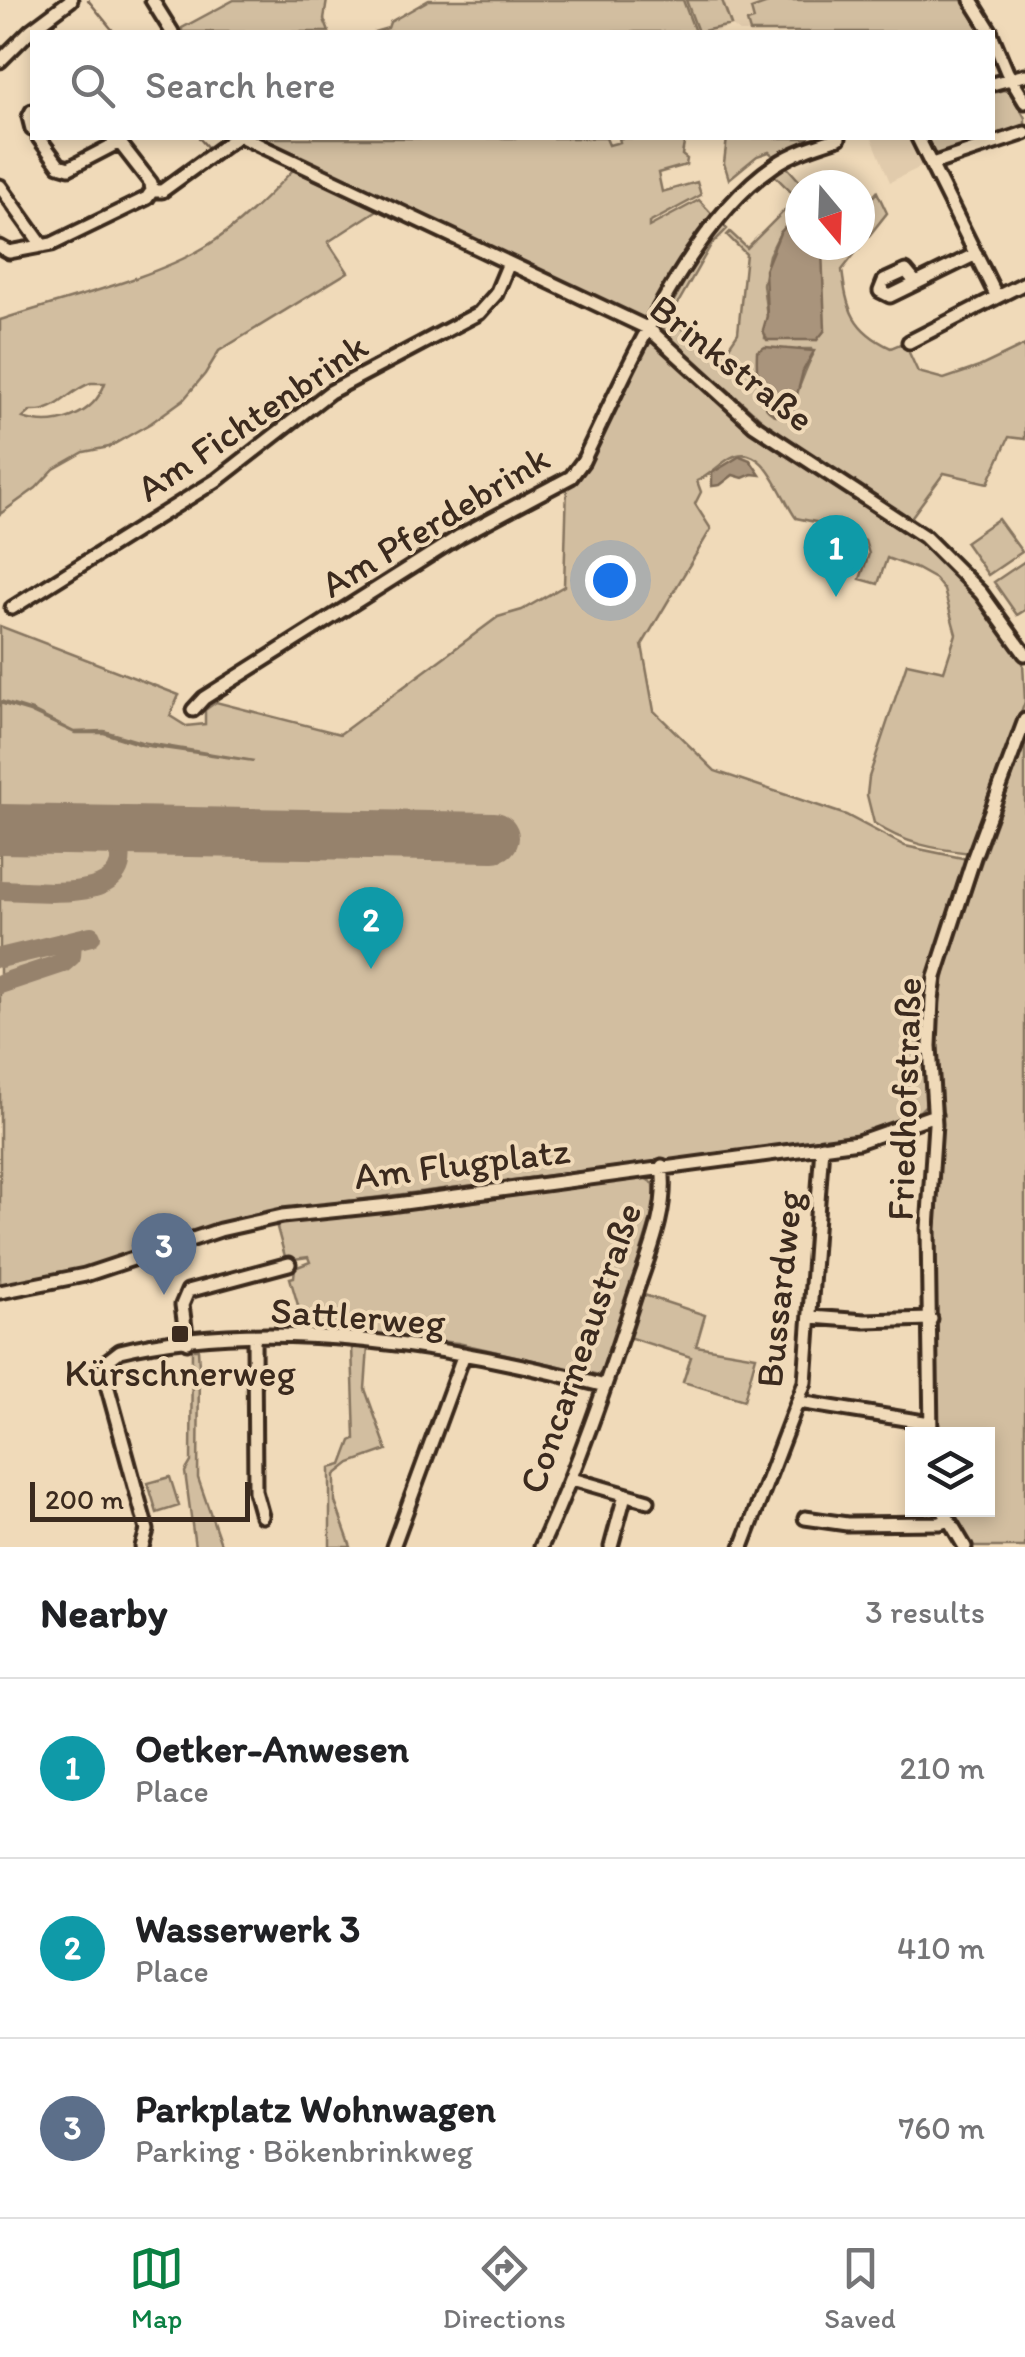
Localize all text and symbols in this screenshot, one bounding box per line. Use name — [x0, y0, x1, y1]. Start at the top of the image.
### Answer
search box — [30, 30, 995, 140]
icon: search — [65, 58, 120, 113]
text: Search here — [145, 62, 336, 108]
north arrow — [785, 170, 875, 260]
street label: Brinkstraße — [641, 285, 823, 441]
street label: Am Fichtenbrink — [128, 323, 377, 511]
street label: Am Pferdebrink — [312, 435, 558, 607]
pin: 1 — [804, 514, 868, 597]
your location — [585, 555, 636, 606]
pin: 2 — [338, 886, 404, 969]
street label: Friedhofstraße — [877, 976, 931, 1222]
street label: Am Flugplatz — [351, 1127, 573, 1199]
street label: Bussardweg — [746, 1188, 812, 1390]
street label: Concarneaustraße — [509, 1197, 651, 1499]
pin: 3 — [132, 1212, 196, 1295]
street label: Sattlerweg — [269, 1287, 447, 1345]
marker: Kürschnerweg — [169, 1323, 191, 1345]
place label: Kürschnerweg — [64, 1350, 297, 1396]
map controls — [905, 1427, 995, 1517]
button: layers — [905, 1427, 995, 1517]
scale bar — [30, 1477, 250, 1522]
text: 200 m — [45, 1482, 124, 1516]
text: Nearby — [40, 1587, 167, 1638]
text: 3 results — [865, 1593, 985, 1631]
text: Oetker-Anwesen — [135, 1726, 409, 1772]
text: 1 — [65, 1749, 80, 1787]
text: 210 m — [899, 1749, 985, 1787]
text: Place — [135, 1772, 209, 1810]
text: Wasserwerk 3 — [135, 1906, 360, 1952]
text: 2 — [64, 1929, 81, 1967]
text: 410 m — [897, 1929, 985, 1967]
text: Place — [135, 1952, 209, 1990]
text: Parkplatz Wohnwagen — [135, 2086, 496, 2132]
text: 3 — [64, 2109, 81, 2147]
text: 760 m — [898, 2109, 985, 2147]
text: Parking · Bökenbrinkweg — [135, 2132, 473, 2170]
tab: Map — [129, 2241, 184, 2335]
tab: Directions — [443, 2241, 566, 2335]
tab: Saved — [824, 2241, 896, 2335]

